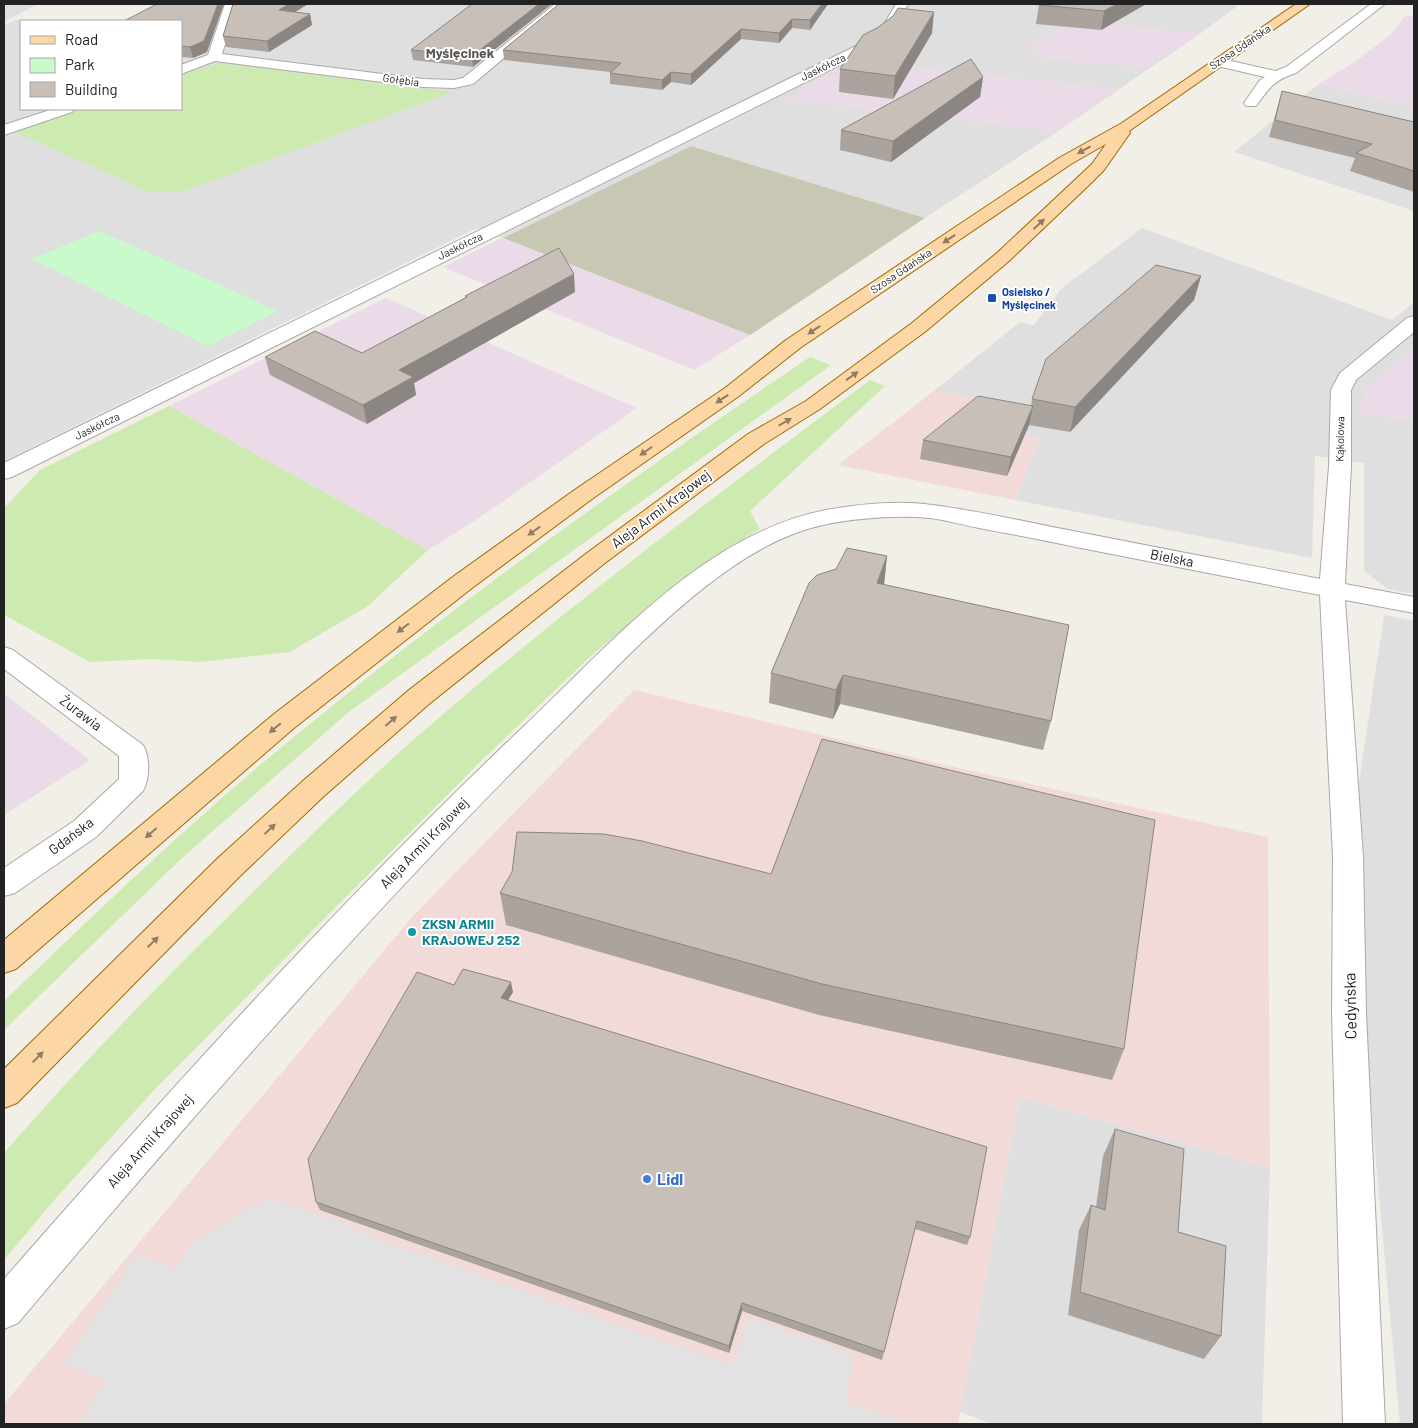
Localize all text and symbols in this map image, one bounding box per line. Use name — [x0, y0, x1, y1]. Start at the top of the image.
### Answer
legend — [20, 20, 182, 110]
street label: Szosa Gdańska — [1207, 21, 1273, 72]
text: Road — [65, 30, 98, 48]
district label: Myślęcinek — [426, 44, 495, 61]
street label: Jaskółcza — [798, 50, 847, 83]
text: Park — [65, 55, 95, 73]
street label: Gołębia — [382, 71, 420, 89]
text: Building — [65, 80, 118, 98]
one-way arrow — [1077, 146, 1092, 154]
one-way arrow — [1032, 218, 1044, 230]
street label: Jaskółcza — [435, 229, 484, 262]
one-way arrow — [942, 234, 955, 244]
street label: Szosa Gdańska — [868, 245, 934, 296]
place label: Osielsko / Myślęcinek — [1002, 285, 1056, 311]
marker: Osielsko / Myślęcinek — [986, 292, 998, 304]
one-way arrow — [807, 325, 821, 335]
one-way arrow — [846, 372, 859, 382]
one-way arrow — [715, 394, 728, 404]
street label: Jaskółcza — [72, 409, 121, 442]
street label: Kąkolowa — [1333, 416, 1346, 462]
one-way arrow — [778, 417, 791, 426]
one-way arrow — [639, 446, 653, 456]
street label: Aleja Armii Krajowej — [608, 466, 714, 551]
one-way arrow — [527, 526, 541, 536]
street label: Bielska — [1149, 545, 1195, 570]
one-way arrow — [397, 622, 410, 633]
street label: Żurawia — [57, 691, 106, 734]
one-way arrow — [385, 715, 397, 727]
one-way arrow — [270, 722, 282, 734]
street label: Aleja Armii Krajowej — [376, 794, 471, 892]
street label: Gdańska — [45, 813, 96, 858]
one-way arrow — [263, 823, 275, 835]
one-way arrow — [145, 827, 158, 838]
place label: ZKSN ARMII KRAJOWEJ 252 — [422, 915, 520, 948]
marker: ZKSN ARMII KRAJOWEJ 252 — [406, 926, 418, 938]
one-way arrow — [146, 936, 158, 948]
street label: Cedyńska — [1339, 972, 1360, 1040]
one-way arrow — [32, 1051, 44, 1063]
street label: Aleja Armii Krajowej — [103, 1090, 196, 1191]
place label: Lidl — [657, 1169, 683, 1188]
marker: Lidl — [641, 1173, 653, 1185]

